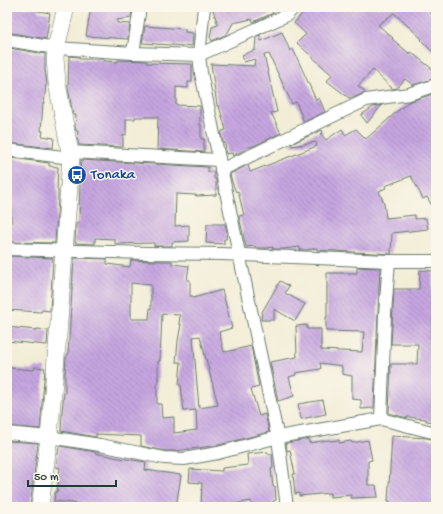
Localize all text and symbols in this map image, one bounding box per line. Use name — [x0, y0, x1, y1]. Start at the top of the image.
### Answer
bus stop icon: Tonaka — [66, 164, 88, 186]
place label: Tonaka — [90, 166, 136, 184]
scale bar — [28, 462, 116, 488]
text: 50 m — [34, 471, 59, 485]

